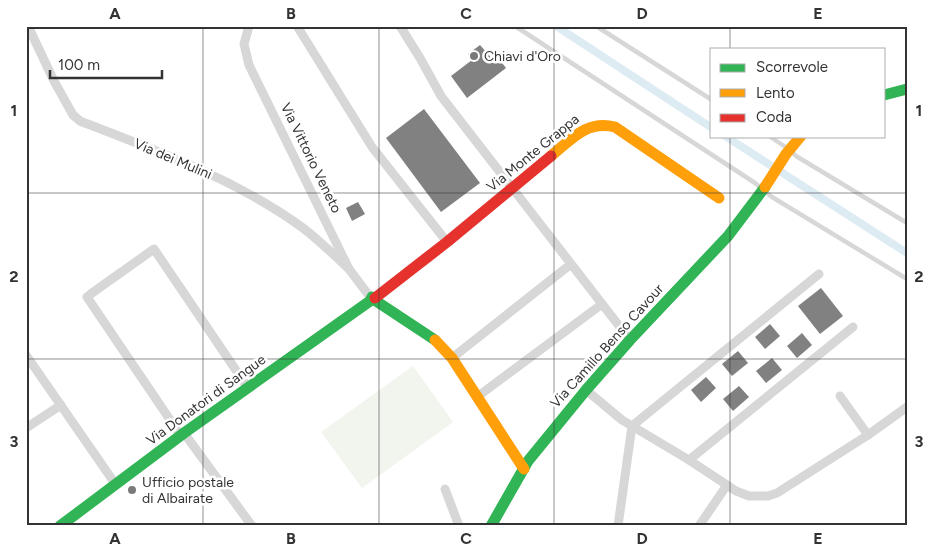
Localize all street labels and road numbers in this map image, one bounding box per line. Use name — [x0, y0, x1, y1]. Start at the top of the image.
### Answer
street label: Via Vittorio Veneto — [277, 100, 345, 216]
street label: Via Monte Grappa — [483, 111, 583, 195]
street label: Via dei Mulini — [131, 135, 215, 183]
street label: Via Camillo Benso Cavour — [547, 280, 667, 411]
street label: Via Donatori di Sangue — [143, 351, 269, 449]

